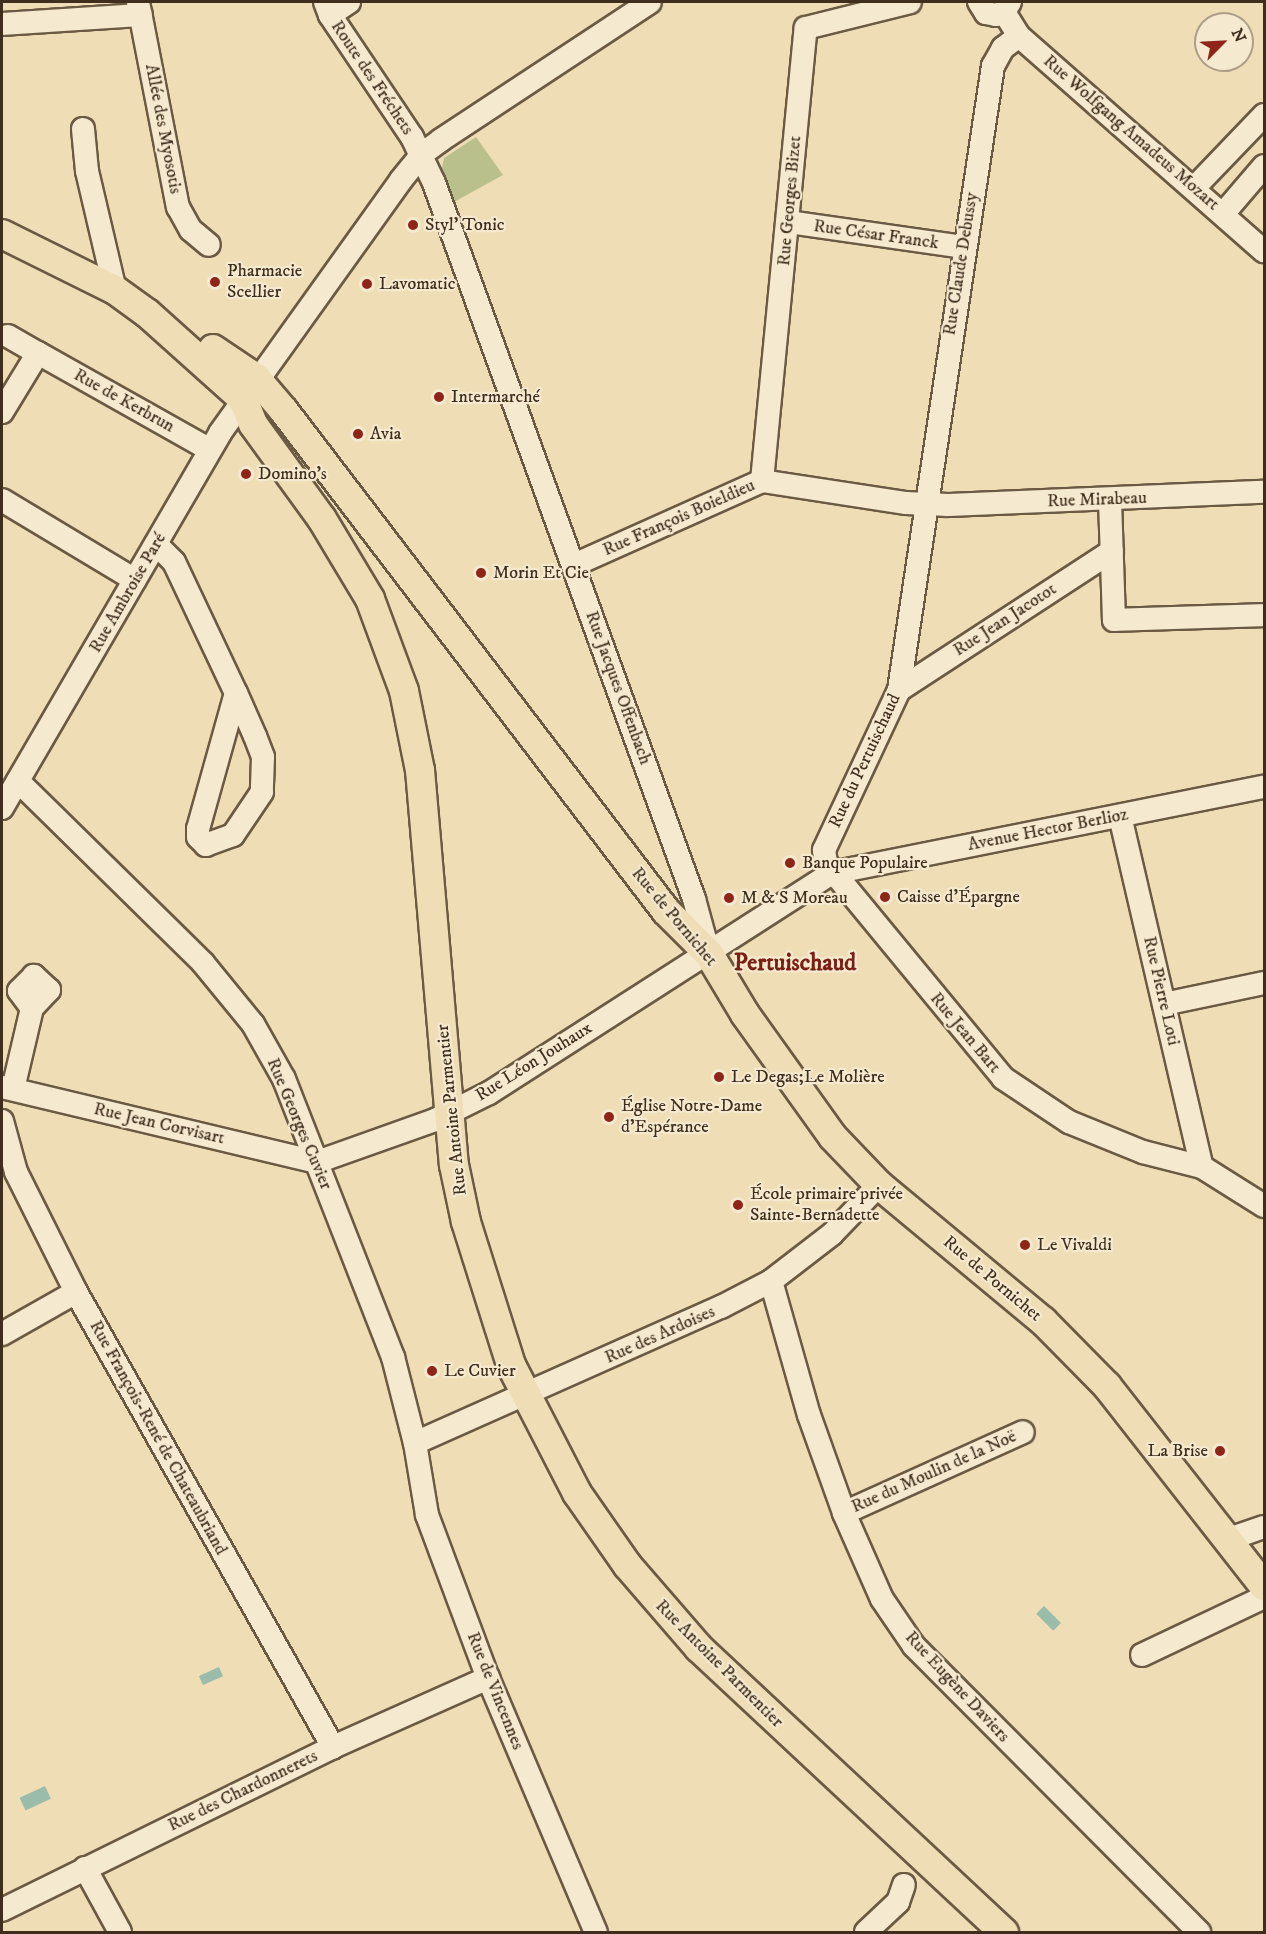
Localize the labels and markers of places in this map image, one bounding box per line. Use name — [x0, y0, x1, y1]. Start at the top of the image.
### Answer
place label: Styl' Tonic — [425, 214, 505, 236]
marker: Styl' Tonic — [406, 218, 420, 232]
place label: Pharmacie Scellier — [227, 261, 302, 304]
place label: Lavomatic — [379, 273, 455, 295]
marker: Pharmacie Scellier — [208, 275, 222, 289]
marker: Lavomatic — [360, 277, 374, 291]
place label: Intermarché — [451, 386, 540, 408]
marker: Intermarché — [432, 390, 446, 404]
place label: Avia — [370, 423, 401, 445]
marker: Avia — [351, 427, 365, 441]
place label: Domino's — [258, 463, 327, 485]
marker: Domino's — [239, 467, 253, 481]
place label: Morin Et Cie — [493, 562, 589, 584]
marker: Morin Et Cie — [474, 566, 488, 580]
place label: Banque Populaire — [802, 852, 928, 874]
marker: Banque Populaire — [783, 856, 797, 870]
place label: Caisse d'Épargne — [897, 886, 1020, 908]
place label: M & S Moreau — [741, 887, 848, 909]
marker: Caisse d'Épargne — [878, 890, 892, 904]
marker: M & S Moreau — [722, 891, 736, 905]
place label: Le Degas;Le Molière — [731, 1066, 885, 1088]
marker: Le Degas;Le Molière — [712, 1070, 726, 1084]
place label: Église Notre-Dame d'Espérance — [621, 1096, 762, 1138]
marker: Église Notre-Dame d'Espérance — [602, 1110, 616, 1124]
place label: École primaire privée Sainte-Bernadette — [750, 1184, 903, 1226]
marker: École primaire privée Sainte-Bernadette — [731, 1198, 745, 1212]
place label: Le Vivaldi — [1037, 1234, 1112, 1256]
marker: Le Vivaldi — [1018, 1238, 1032, 1252]
place label: Le Cuvier — [444, 1360, 516, 1382]
marker: Le Cuvier — [425, 1364, 439, 1378]
place label: La Brise — [1147, 1440, 1208, 1462]
marker: La Brise — [1213, 1444, 1227, 1458]

